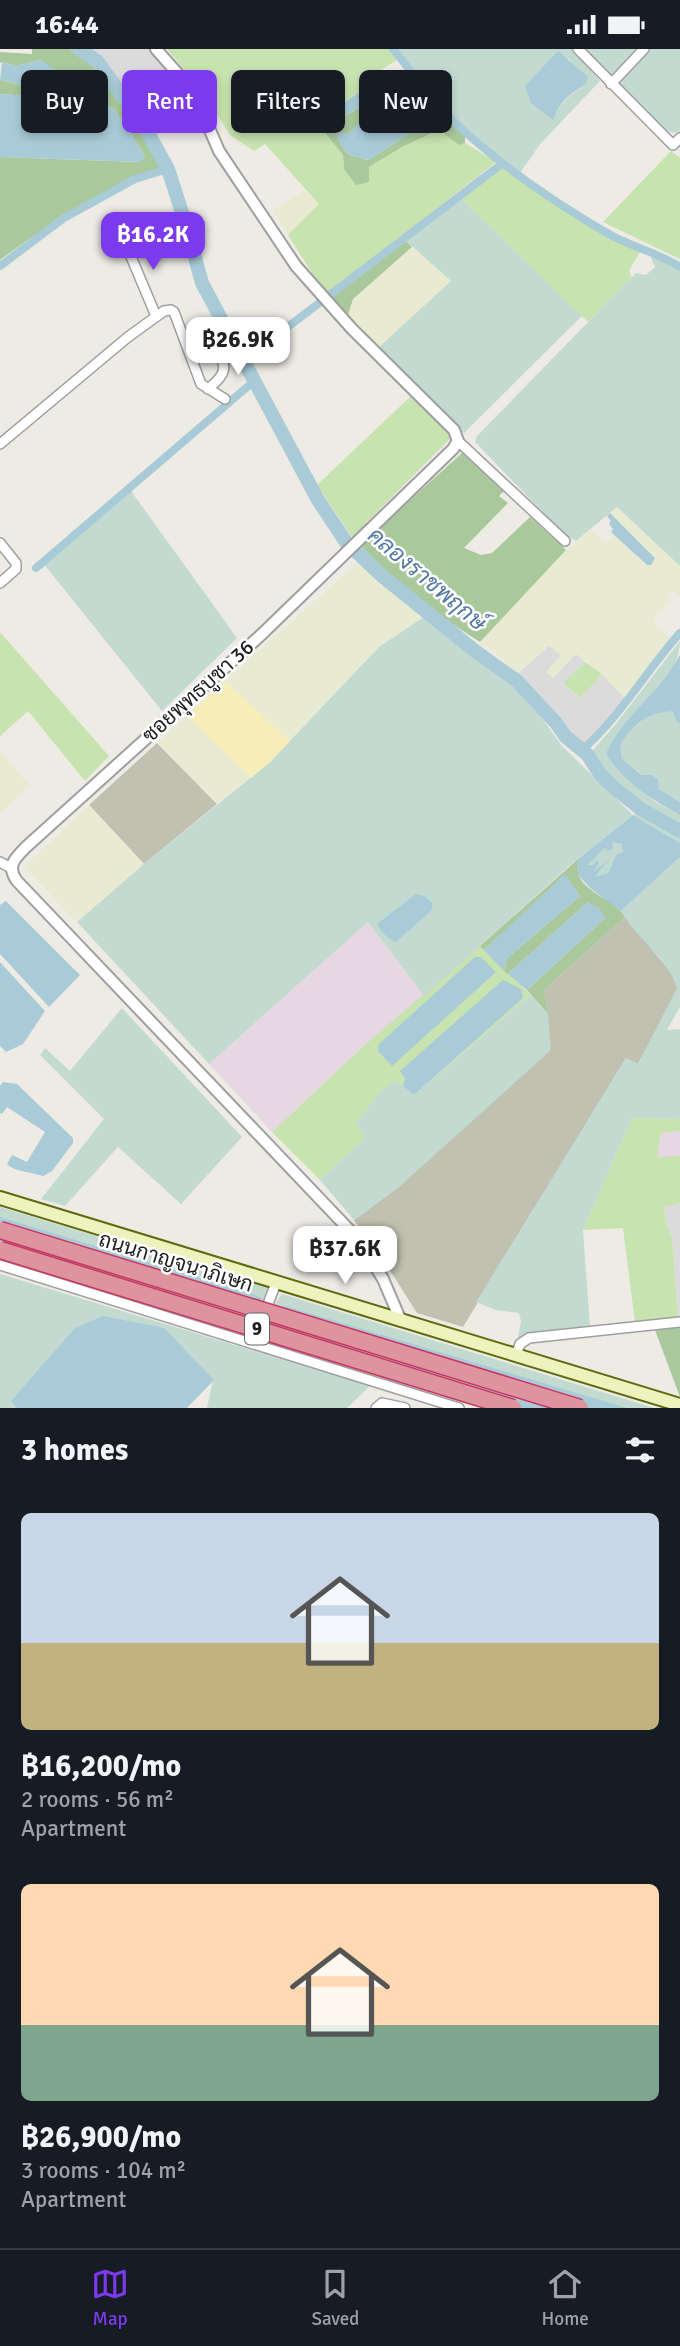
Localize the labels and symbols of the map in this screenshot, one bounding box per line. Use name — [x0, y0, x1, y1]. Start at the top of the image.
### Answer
pin: ฿16.2K — [96, 213, 210, 272]
pin: ฿26.9K — [181, 317, 295, 377]
water label: คลองราชพฤกษ์ — [362, 519, 496, 639]
street label: ซอยพุทธบูชา 36 — [137, 634, 261, 749]
street label: ถนนกาญจนาภิเษก — [96, 1226, 256, 1298]
pin: ฿37.6K — [288, 1227, 402, 1286]
road number: 9 — [245, 1313, 269, 1345]

